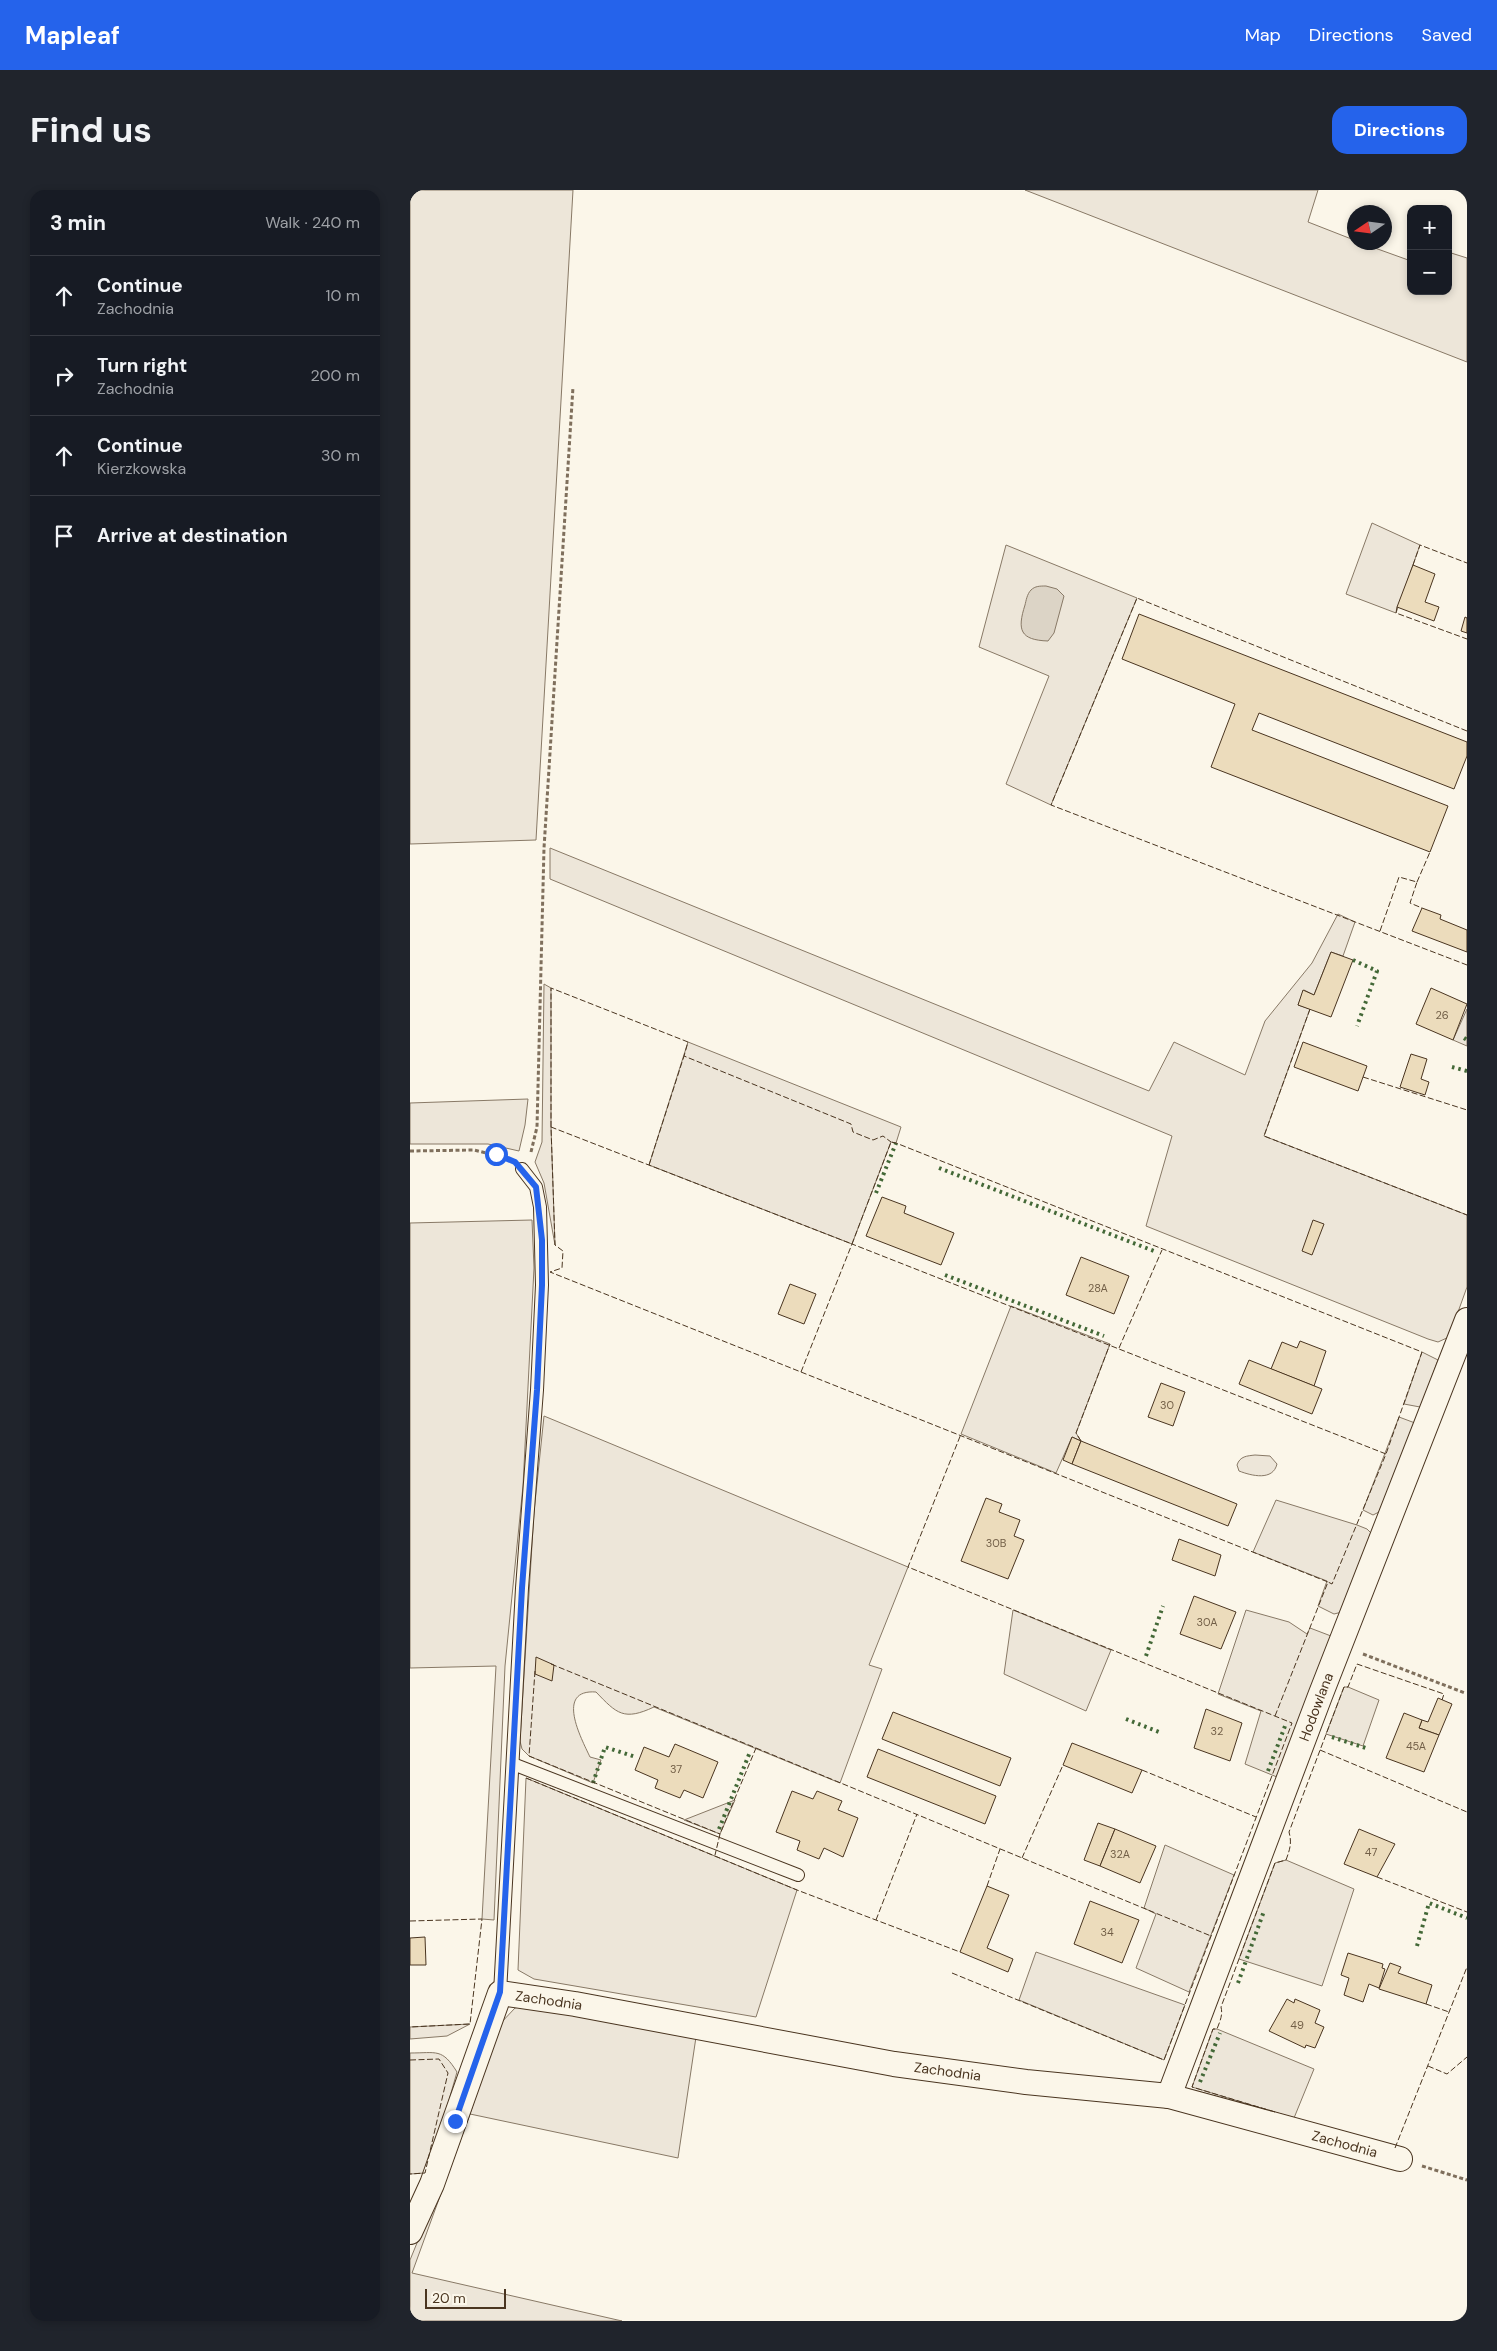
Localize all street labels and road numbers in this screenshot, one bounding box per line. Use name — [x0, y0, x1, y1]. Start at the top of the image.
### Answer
street label: Hodowlana — [1295, 1670, 1337, 1744]
street label: Zachodnia — [514, 1986, 584, 2014]
street label: Zachodnia — [913, 2058, 982, 2085]
street label: Zachodnia — [1310, 2126, 1380, 2161]

